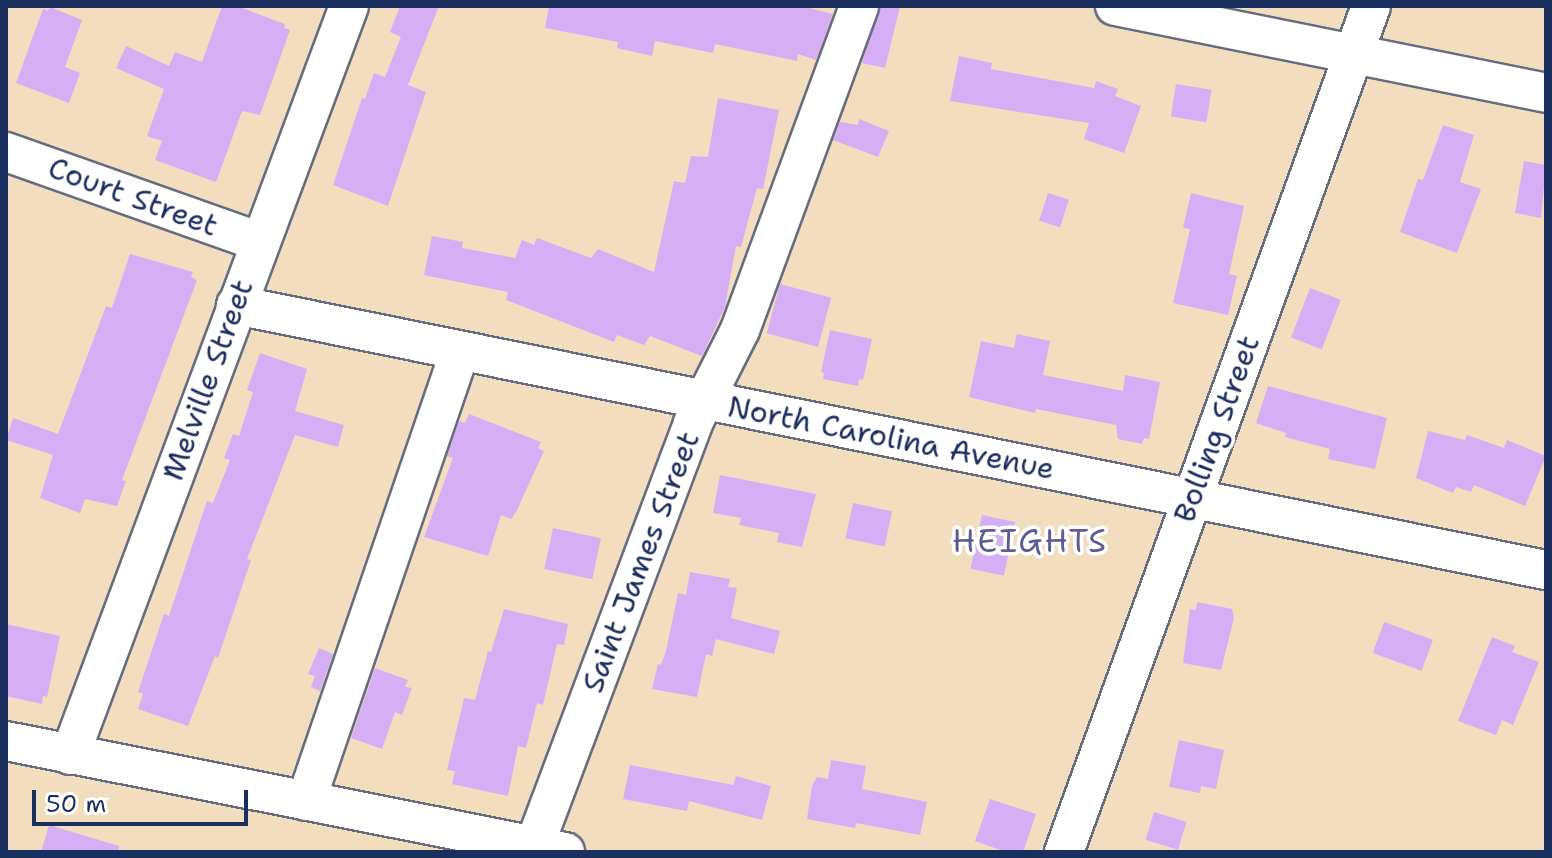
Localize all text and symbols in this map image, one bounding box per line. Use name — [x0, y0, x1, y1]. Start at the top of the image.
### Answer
street label: Court Street — [43, 150, 223, 244]
street label: Melville Street — [155, 275, 261, 485]
street label: Bolling Street — [1167, 331, 1267, 527]
street label: North Carolina Avenue — [725, 389, 1057, 487]
street label: Saint James Street — [575, 427, 707, 697]
district label: HEIGHTS — [952, 522, 1108, 560]
scale bar — [36, 774, 252, 824]
text: 50 m — [46, 788, 106, 820]

